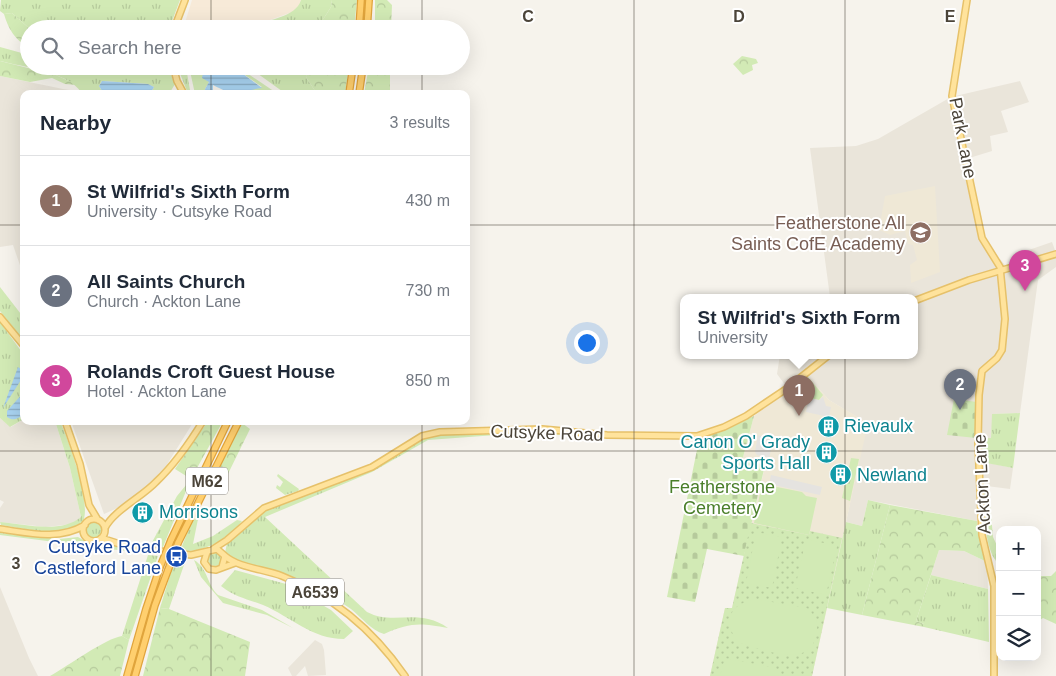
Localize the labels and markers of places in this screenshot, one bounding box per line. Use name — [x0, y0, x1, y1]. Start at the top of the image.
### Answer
place label: Featherstone All Saints CofE Academy — [731, 213, 905, 254]
school or university icon: Featherstone All Saints CofE Academy — [909, 221, 933, 245]
pin: 3 — [1009, 250, 1041, 291]
pin: 2 — [944, 369, 976, 410]
pin: 1 — [783, 375, 815, 416]
building icon: Rievaulx — [816, 414, 840, 438]
place label: Rievaulx — [844, 416, 913, 436]
place label: Canon O' Grady Sports Hall — [681, 432, 810, 473]
building icon: Canon O' Grady Sports Hall — [814, 440, 838, 464]
building icon: Newland — [829, 463, 853, 487]
place label: Newland — [857, 465, 927, 485]
building icon: Morrisons — [131, 500, 155, 524]
place label: Morrisons — [159, 502, 238, 522]
place label: Cutsyke Road Castleford Lane — [34, 537, 161, 578]
bus stop icon: Cutsyke Road Castleford Lane — [165, 545, 189, 569]

